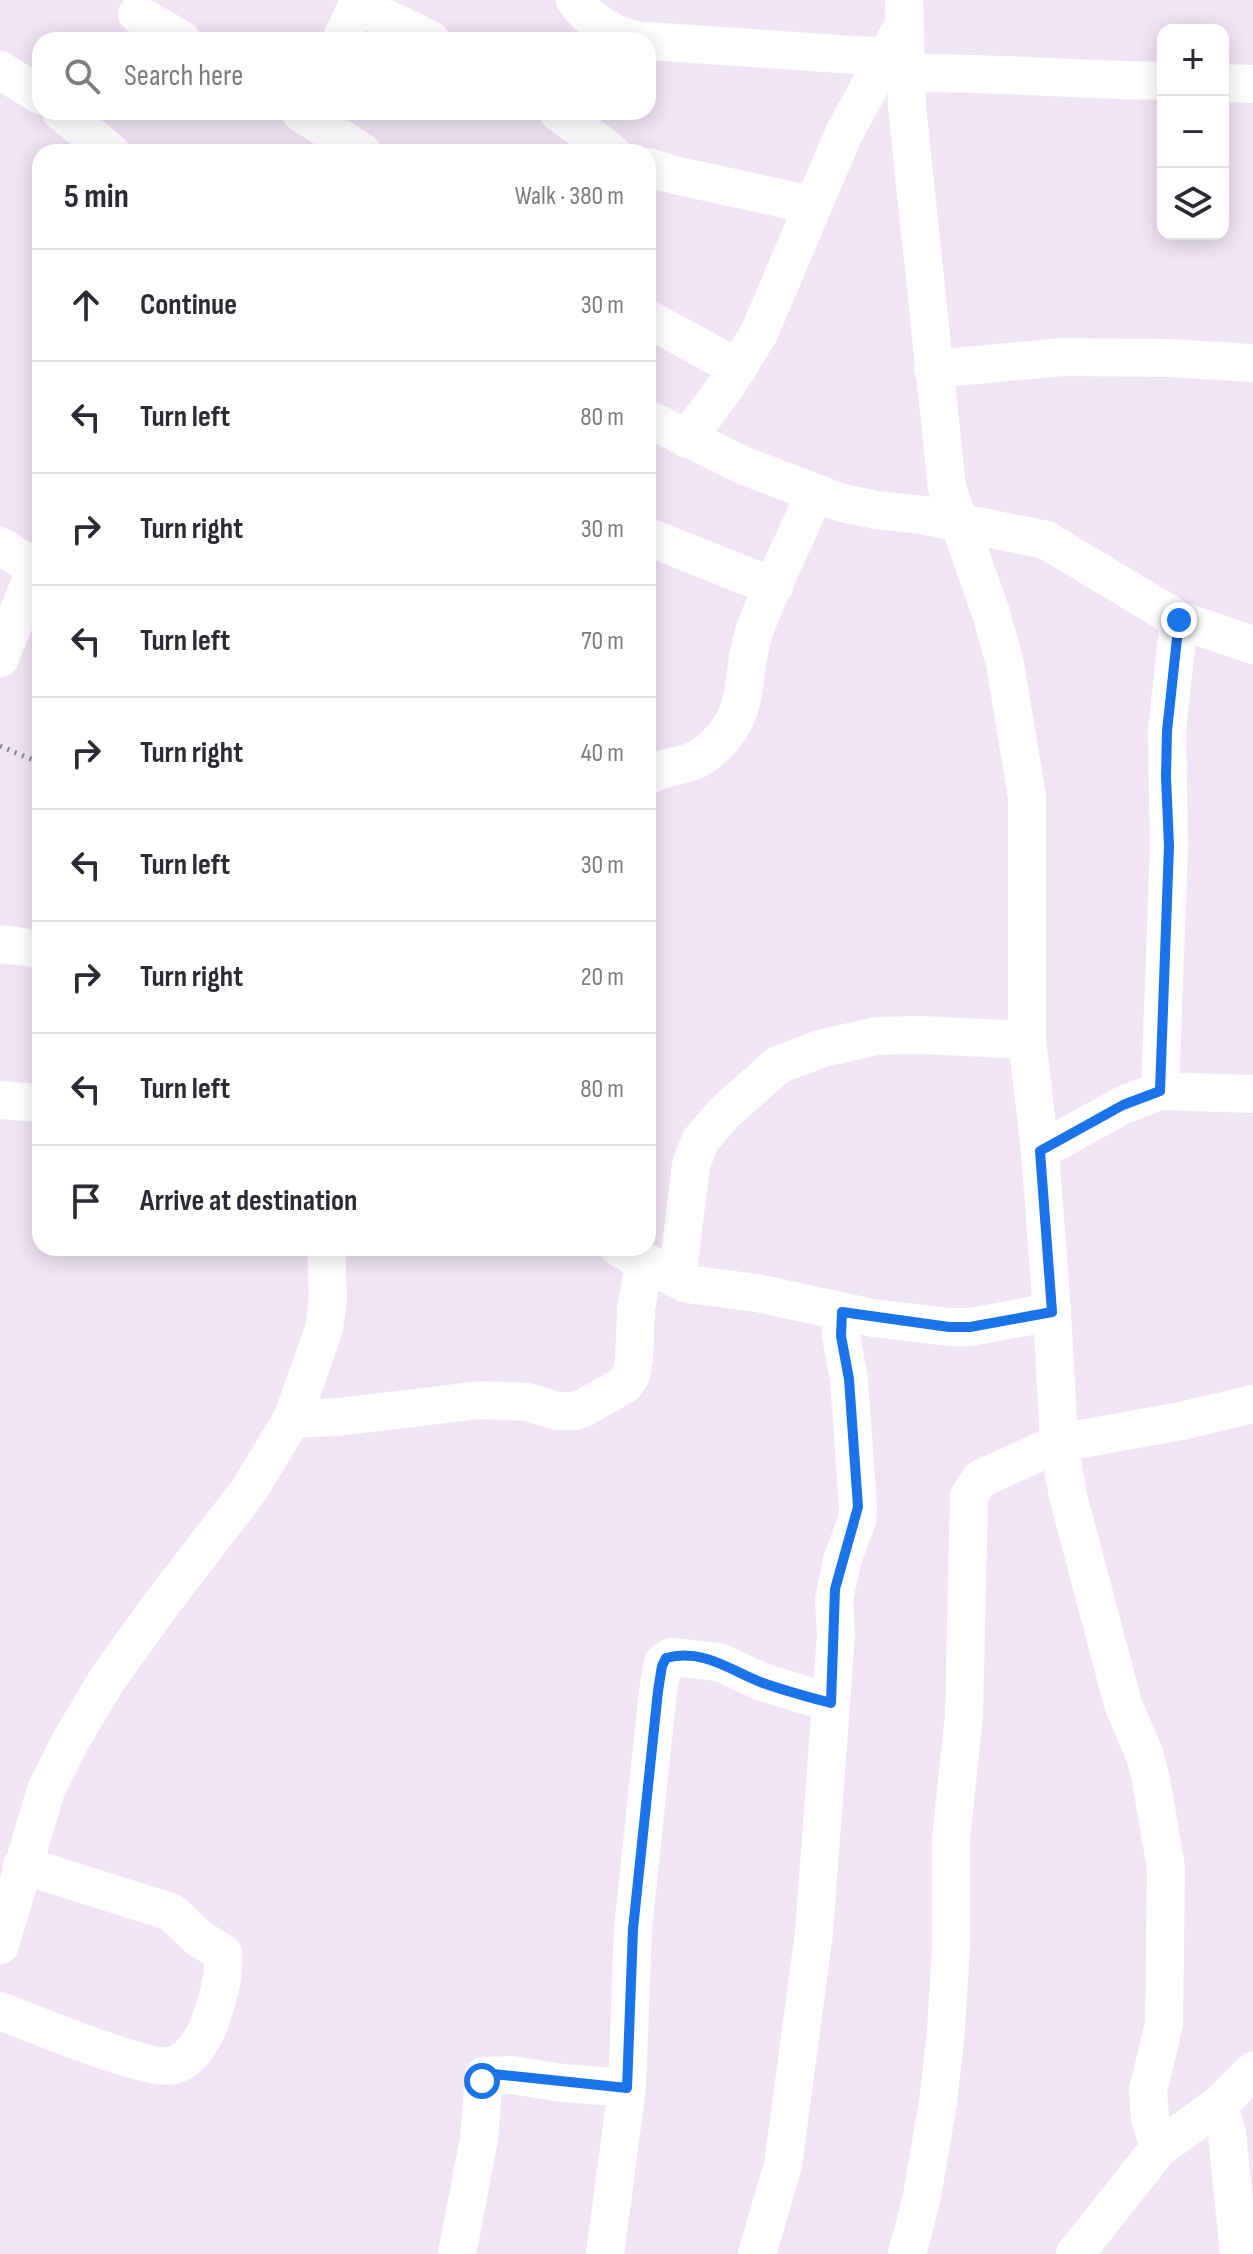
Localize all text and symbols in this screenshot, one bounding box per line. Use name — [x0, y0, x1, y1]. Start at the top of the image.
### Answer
map controls — [1157, 24, 1229, 240]
button: + — [1157, 24, 1229, 96]
search box — [32, 32, 656, 120]
icon: search — [60, 54, 104, 98]
text: Search here — [124, 58, 243, 94]
button: − — [1157, 96, 1229, 168]
button: layers — [1157, 168, 1229, 240]
text: 5 min — [64, 176, 129, 217]
text: Walk · 380 m — [515, 181, 624, 212]
icon: ahead — [64, 283, 108, 327]
text: Continue — [140, 287, 237, 323]
text: 30 m — [581, 290, 624, 321]
icon: left — [64, 395, 108, 439]
text: Turn left — [140, 399, 230, 435]
text: 80 m — [580, 402, 624, 433]
icon: right — [64, 507, 108, 551]
text: Turn right — [140, 511, 243, 547]
text: 30 m — [581, 514, 624, 545]
route end — [1161, 602, 1197, 638]
icon: left — [64, 619, 108, 663]
text: Turn left — [140, 623, 230, 659]
text: 70 m — [581, 626, 624, 657]
icon: right — [64, 731, 108, 775]
text: Turn right — [140, 735, 243, 771]
text: 40 m — [581, 738, 624, 769]
icon: left — [64, 843, 108, 887]
text: Turn left — [140, 847, 230, 883]
text: 30 m — [581, 850, 624, 881]
icon: right — [64, 955, 108, 999]
text: Turn right — [140, 959, 243, 995]
text: 20 m — [581, 962, 624, 993]
icon: left — [64, 1067, 108, 1111]
text: Turn left — [140, 1071, 230, 1107]
text: 80 m — [580, 1074, 624, 1105]
icon: arrive — [64, 1179, 108, 1223]
text: Arrive at destination — [140, 1183, 357, 1219]
route start — [464, 2063, 500, 2099]

